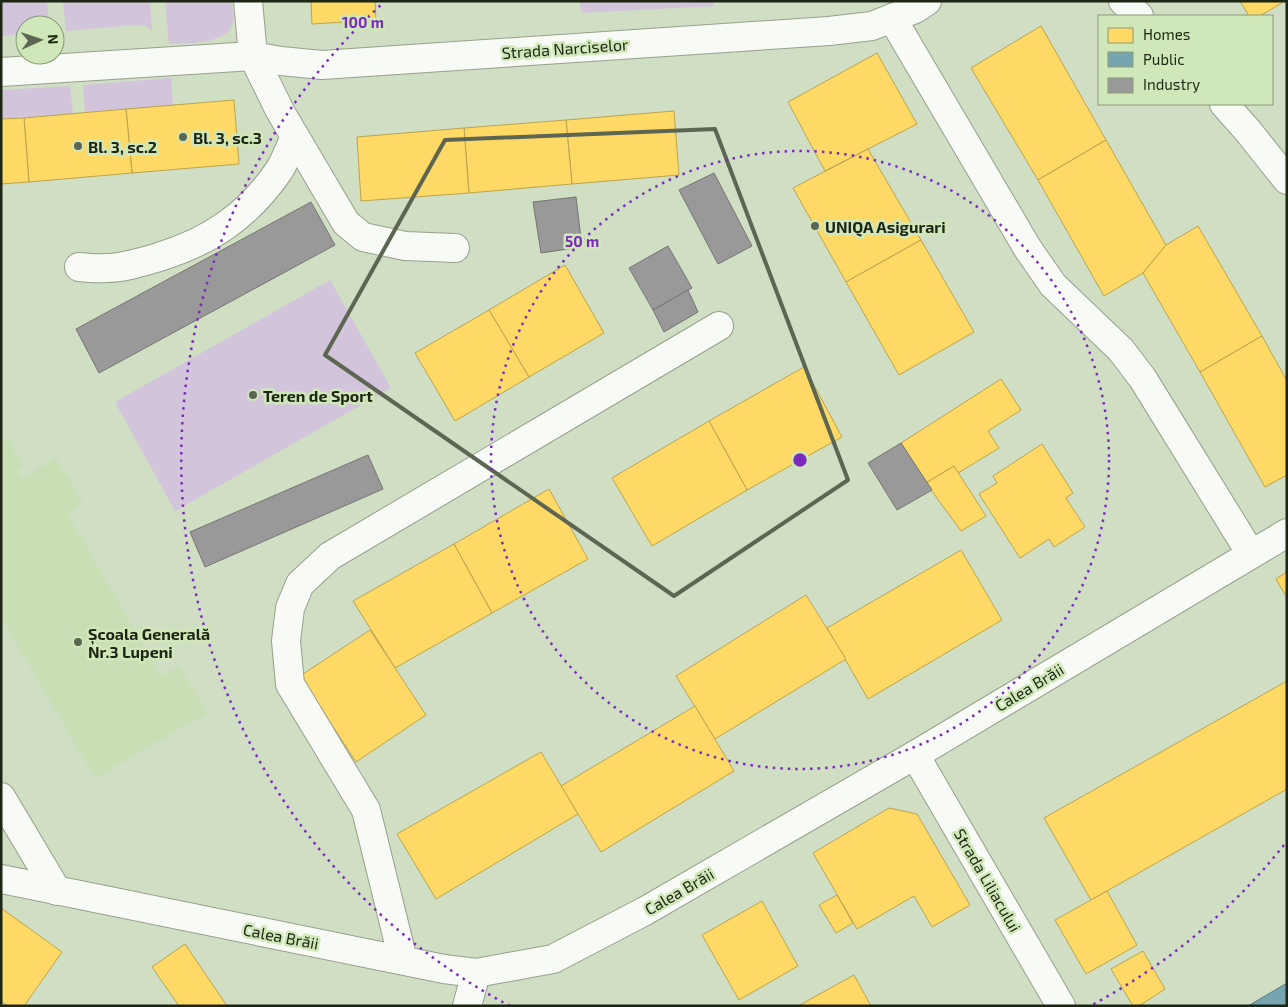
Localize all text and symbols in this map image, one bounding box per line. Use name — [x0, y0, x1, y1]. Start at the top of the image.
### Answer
text: 100 m — [342, 13, 384, 31]
north arrow — [15, 15, 65, 65]
legend — [1098, 15, 1273, 105]
text: Homes — [1143, 25, 1190, 43]
text: N — [45, 34, 62, 45]
street label: Strada Narciselor — [501, 34, 629, 62]
text: Public — [1143, 50, 1184, 68]
text: Industry — [1143, 75, 1200, 93]
place label: Bl. 3, sc.3 — [193, 128, 262, 147]
marker: Bl. 3, sc.3 — [177, 131, 189, 143]
place label: Bl. 3, sc.2 — [88, 137, 157, 156]
marker: Bl. 3, sc.2 — [72, 140, 84, 152]
place label: UNIQA Asigurari — [825, 217, 946, 237]
marker: UNIQA Asigurari — [809, 220, 821, 232]
text: 50 m — [565, 232, 599, 250]
place label: Teren de Sport — [263, 386, 373, 405]
marker: Teren de Sport — [247, 389, 259, 401]
centre of rings — [791, 451, 809, 469]
place label: Școala Generală Nr.3 Lupeni — [88, 624, 210, 661]
marker: Școala Generală Nr.3 Lupeni — [72, 636, 84, 648]
street label: Calea Brăii — [991, 659, 1067, 715]
street label: Strada Liliacului — [951, 825, 1025, 935]
street label: Calea Brăii — [641, 864, 717, 918]
street label: Calea Brăii — [242, 919, 320, 953]

